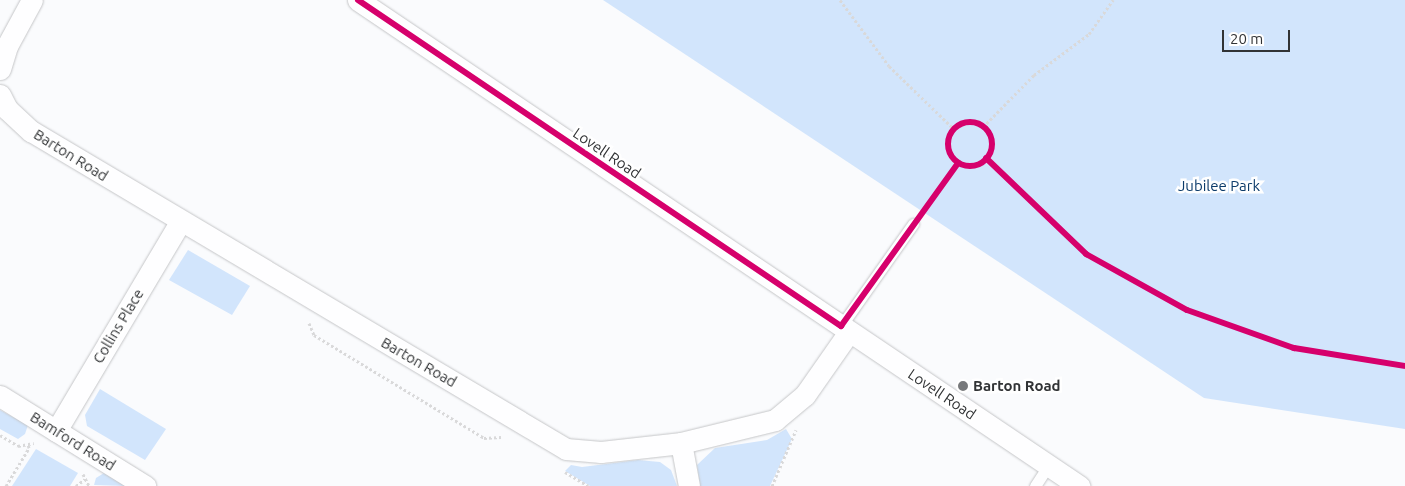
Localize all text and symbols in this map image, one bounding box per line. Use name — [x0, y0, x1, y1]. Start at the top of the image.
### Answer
scale bar — [1225, 20, 1292, 52]
text: 20 m — [1230, 30, 1263, 47]
street label: Lovell Road — [570, 124, 644, 182]
street label: Barton Road — [31, 125, 111, 185]
park label: Jubilee Park — [1178, 177, 1260, 195]
street label: Collins Place — [89, 285, 147, 367]
street label: Barton Road — [378, 333, 460, 391]
street label: Lovell Road — [905, 365, 979, 423]
place label: Barton Road — [973, 377, 1061, 395]
marker: Barton Road — [957, 380, 969, 392]
street label: Bamford Road — [27, 408, 119, 474]

